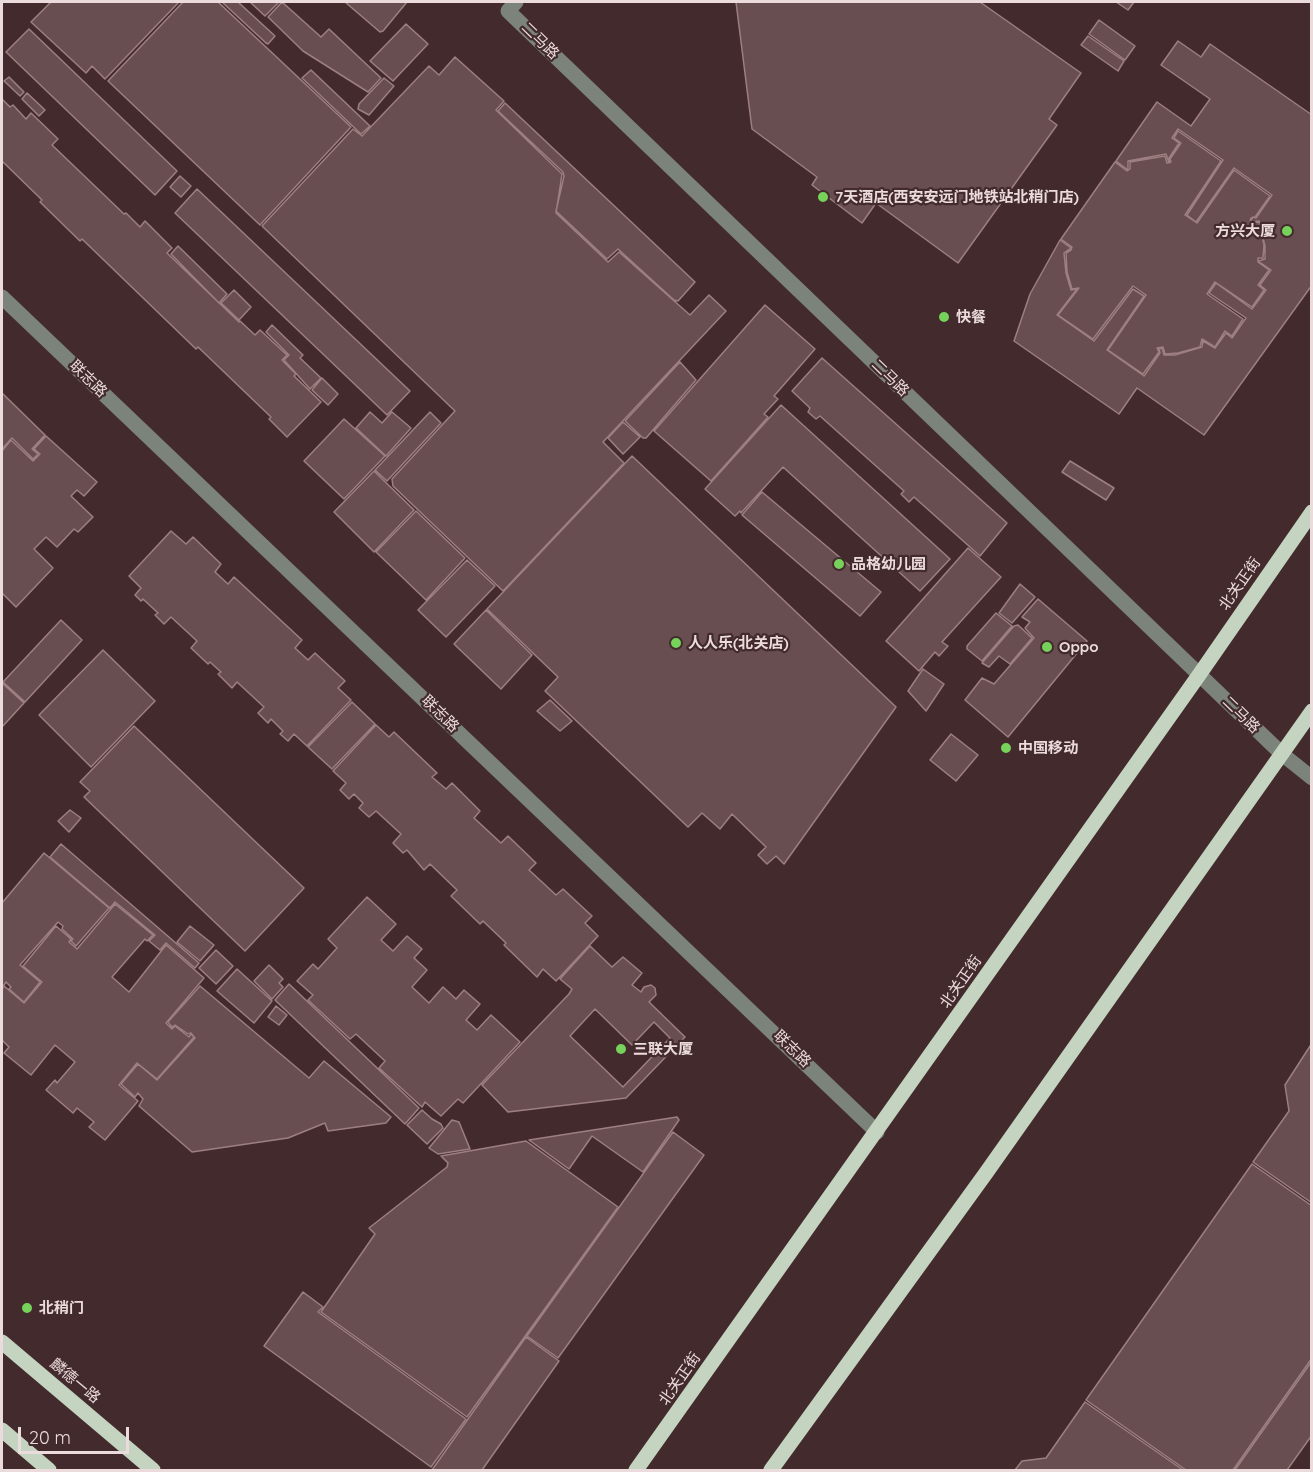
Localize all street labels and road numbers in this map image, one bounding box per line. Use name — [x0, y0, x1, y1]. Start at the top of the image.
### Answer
street label: 二马路 — [518, 19, 562, 63]
street label: 二马路 — [868, 356, 912, 400]
street label: 联志路 — [66, 357, 110, 401]
street label: 北关正街 — [1215, 554, 1265, 614]
street label: 联志路 — [418, 692, 462, 736]
street label: 二马路 — [1219, 693, 1263, 737]
street label: 北关正街 — [936, 952, 986, 1012]
street label: 联志路 — [770, 1027, 814, 1071]
street label: 北关正街 — [655, 1349, 705, 1409]
street label: 麟德一路 — [46, 1355, 104, 1407]

